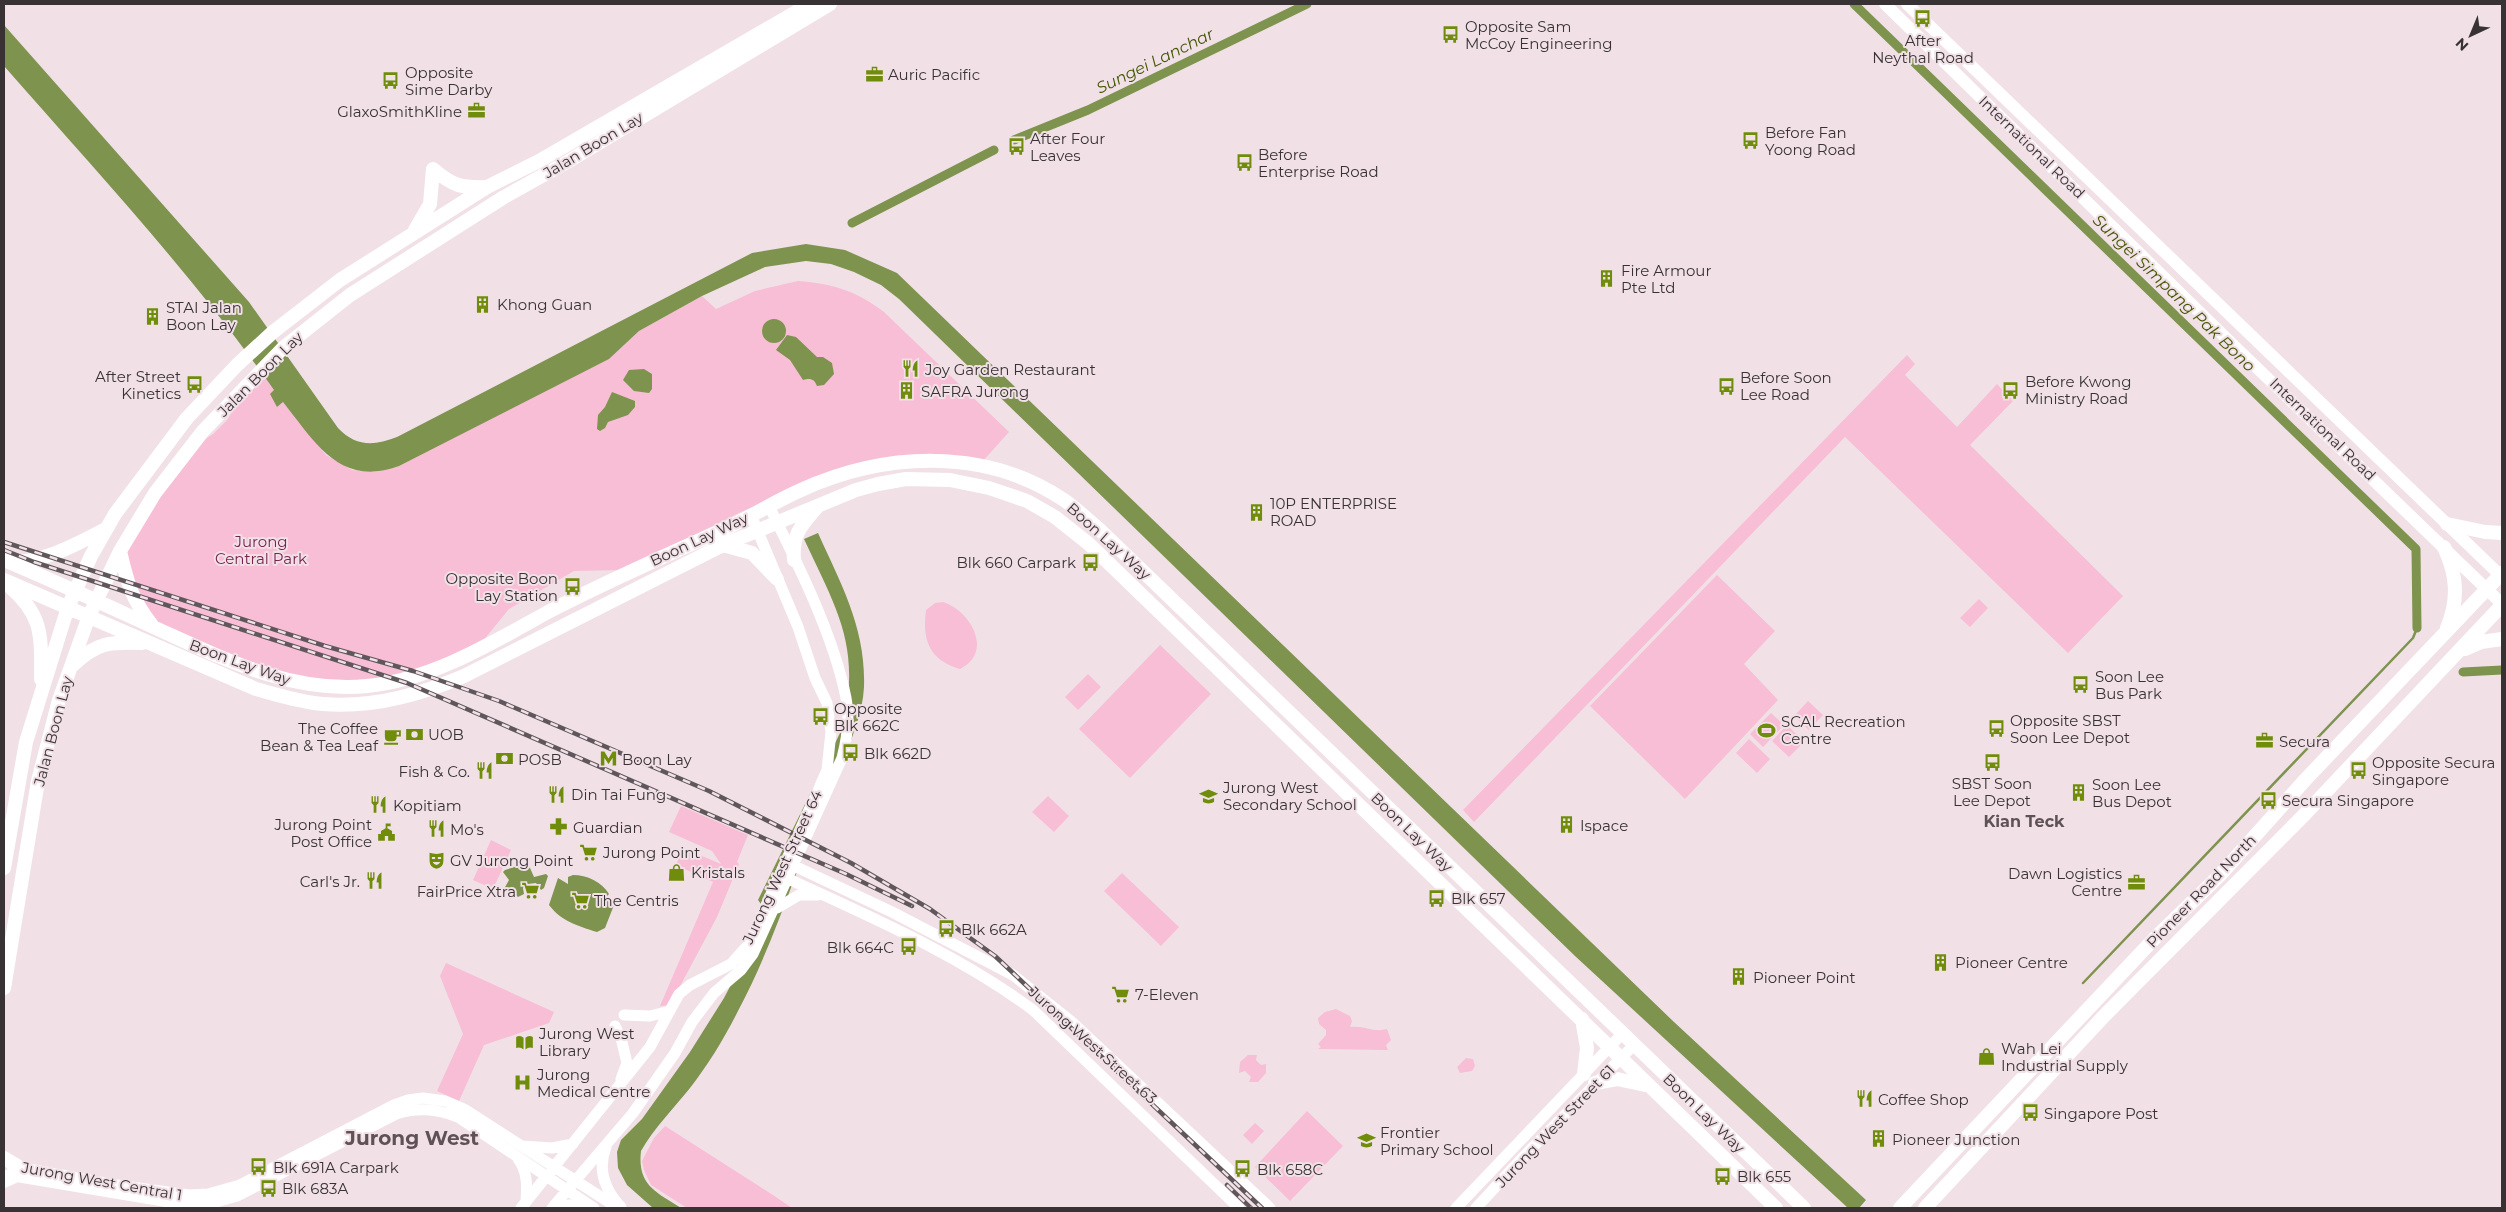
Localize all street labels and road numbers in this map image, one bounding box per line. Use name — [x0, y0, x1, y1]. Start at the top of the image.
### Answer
street label: International Road — [1975, 91, 2089, 203]
street label: Jalan Boon Lay — [539, 107, 647, 183]
street label: Jalan Boon Lay — [213, 327, 307, 421]
street label: International Road — [2266, 373, 2380, 485]
street label: Boon Lay Way — [1063, 498, 1155, 584]
street label: Boon Lay Way — [647, 508, 752, 570]
street label: Boon Lay Way — [187, 635, 294, 689]
street label: Jalan Boon Lay — [29, 673, 77, 789]
street label: Jurong West Street 64 — [738, 787, 826, 948]
street label: Boon Lay Way — [1367, 788, 1457, 876]
street label: Pioneer Road North — [2142, 831, 2260, 951]
street label: Jurong West Street 63 — [1024, 982, 1161, 1108]
street label: Jurong West Street 61 — [1491, 1061, 1619, 1192]
street label: Boon Lay Way — [1659, 1069, 1749, 1157]
street label: Jurong West Central 1 — [19, 1157, 184, 1204]

